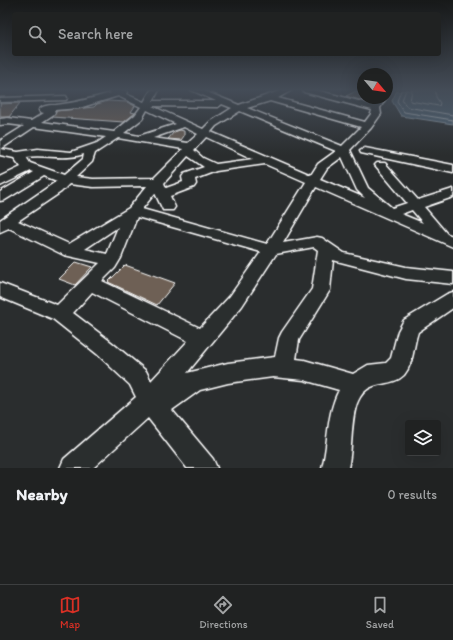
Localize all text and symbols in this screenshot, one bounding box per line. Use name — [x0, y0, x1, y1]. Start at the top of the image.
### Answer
search box — [12, 12, 441, 56]
icon: search — [26, 23, 48, 45]
text: Search here — [58, 25, 133, 43]
north arrow — [357, 68, 393, 104]
map controls — [405, 420, 441, 456]
button: layers — [405, 420, 441, 456]
text: Nearby — [16, 484, 68, 504]
text: 0 results — [387, 487, 437, 502]
tab: Map — [59, 594, 81, 631]
tab: Directions — [199, 594, 248, 631]
tab: Saved — [366, 594, 394, 631]

